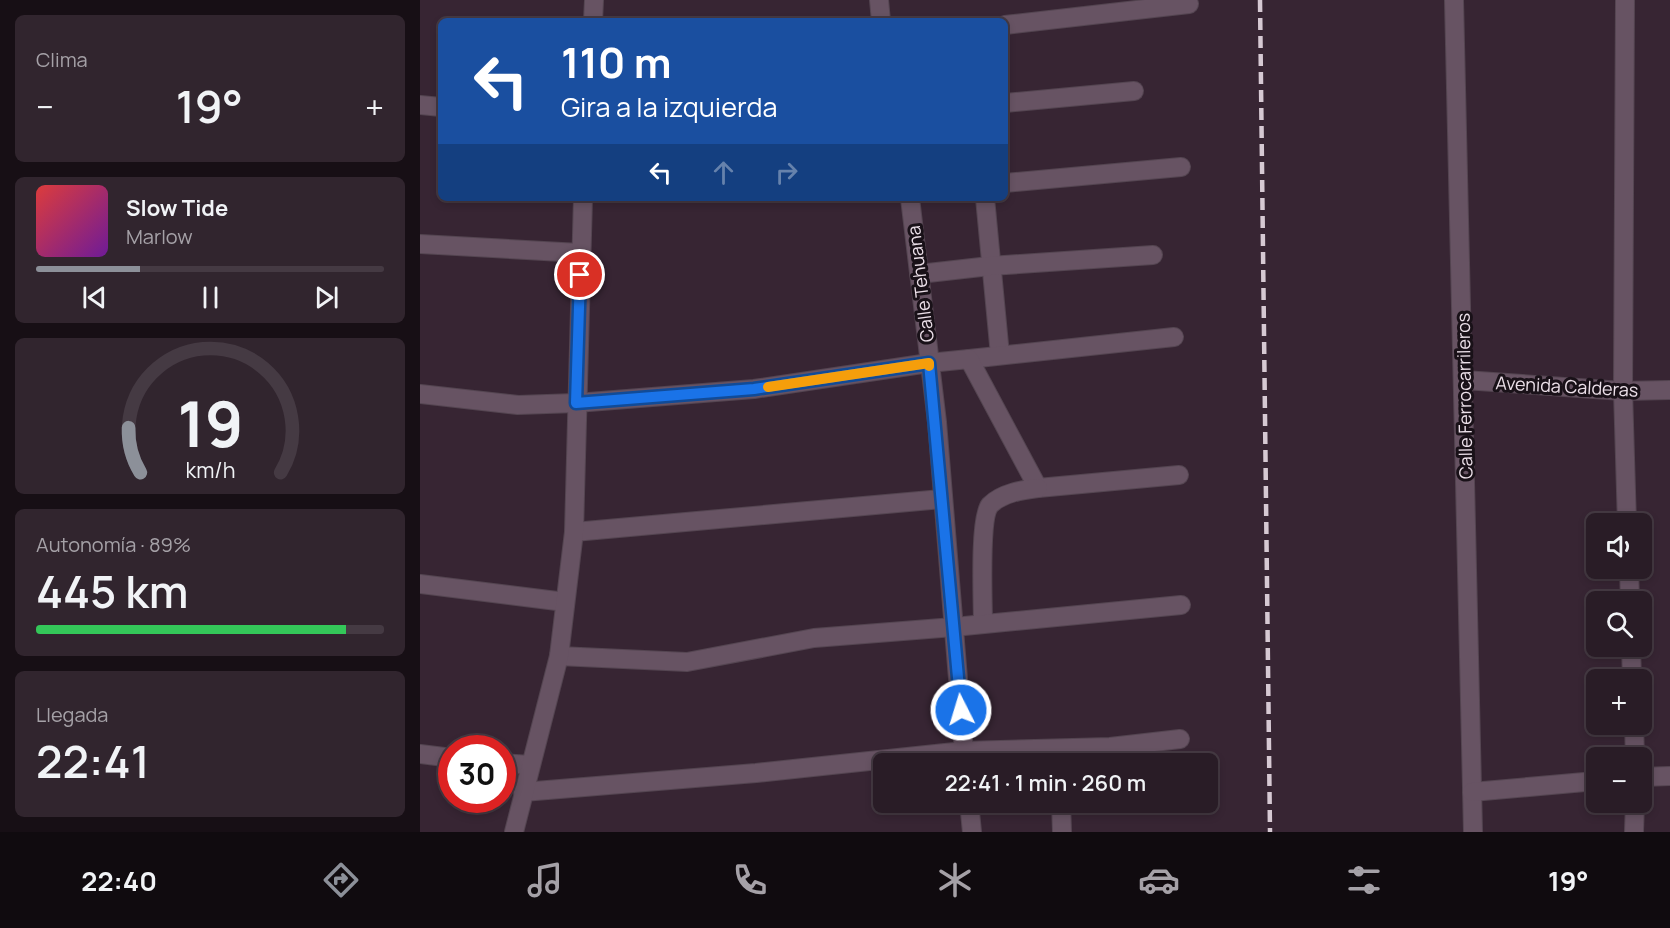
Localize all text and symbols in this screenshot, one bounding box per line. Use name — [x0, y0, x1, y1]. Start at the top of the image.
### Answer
text: 110 m — [561, 33, 672, 91]
icon: left — [462, 42, 540, 120]
text: Clima — [36, 46, 88, 73]
text: 19° — [176, 75, 243, 137]
text: − — [36, 84, 54, 129]
text: + — [365, 84, 384, 129]
text: Gira a la izquierda — [561, 88, 777, 125]
icon: left — [644, 156, 677, 189]
icon: ahead — [707, 156, 740, 189]
icon: right — [770, 156, 803, 189]
text: Slow Tide — [126, 193, 228, 223]
text: Marlow — [126, 223, 193, 250]
street label: Calle Tehuana — [901, 224, 939, 344]
pin — [554, 249, 605, 300]
icon: arrive — [563, 258, 596, 291]
icon: previous — [78, 281, 111, 314]
icon: pause — [194, 281, 227, 314]
icon: next — [310, 281, 343, 314]
street label: Calle Ferrocarrileros — [1451, 313, 1477, 479]
street label: Avenida Calderas — [1495, 370, 1639, 402]
text: 19 — [177, 380, 243, 466]
text: km/h — [185, 455, 235, 484]
map controls — [1586, 513, 1652, 813]
button: sound — [1586, 513, 1652, 579]
text: Autonomía · 89% — [36, 531, 191, 558]
text: 445 km — [36, 560, 189, 622]
button: search — [1586, 591, 1652, 657]
button: + — [1586, 669, 1652, 735]
position arrow — [929, 678, 993, 742]
text: Llegada — [36, 701, 108, 728]
text: 22:41 — [36, 730, 150, 792]
speed limit sign: 30 — [438, 735, 516, 813]
button: − — [1586, 747, 1652, 813]
text: 22:41 · 1 min · 260 m — [945, 768, 1146, 798]
icon: directions — [320, 859, 362, 901]
icon: music — [524, 859, 566, 901]
icon: phone — [729, 859, 771, 901]
icon: climate — [934, 859, 976, 901]
icon: car — [1138, 859, 1180, 901]
icon: filters — [1343, 859, 1385, 901]
text: 22:40 — [81, 862, 157, 899]
text: 19° — [1548, 862, 1589, 899]

